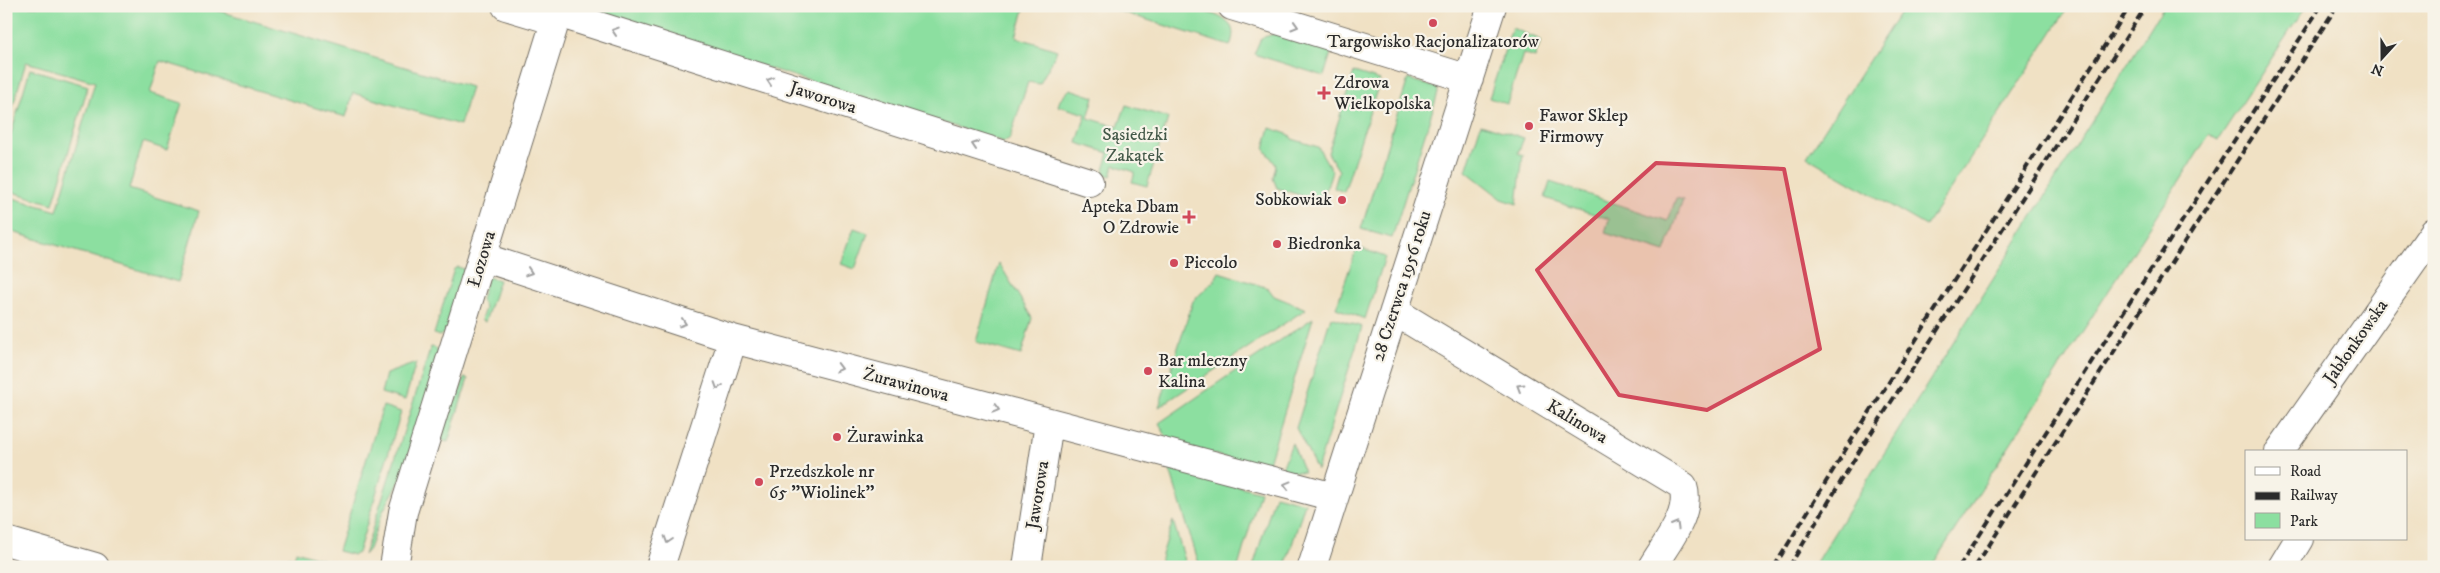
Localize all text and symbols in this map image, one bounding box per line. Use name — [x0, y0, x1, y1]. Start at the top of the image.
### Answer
marker: Targowisko Racjonalizatorów — [1427, 17, 1439, 29]
one-way arrow — [1290, 20, 1299, 30]
one-way arrow — [611, 27, 620, 37]
place label: Targowisko Racjonalizatorów — [1327, 31, 1539, 53]
north arrow — [2358, 32, 2408, 82]
text: N — [2369, 59, 2386, 80]
place label: Zdrowa Wielkopolska — [1333, 72, 1432, 115]
one-way arrow — [766, 76, 774, 86]
street label: Jaworowa — [785, 76, 860, 119]
marker: Zdrowa Wielkopolska — [1318, 87, 1330, 99]
place label: Fawor Sklep Firmowy — [1539, 105, 1628, 148]
marker: Fawor Sklep Firmowy — [1523, 120, 1535, 132]
park label: Sąsiedzki Zakątek — [1102, 124, 1168, 167]
one-way arrow — [971, 141, 979, 151]
place label: Sobkowiak — [1255, 189, 1332, 211]
marker: Sobkowiak — [1336, 194, 1348, 206]
place label: Apteka Dbam O Zdrowie — [1082, 196, 1179, 239]
street label: 28 Czerwca 1956 roku — [1367, 208, 1437, 364]
marker: Apteka Dbam O Zdrowie — [1183, 211, 1195, 223]
street label: Łozowa — [463, 228, 501, 290]
place label: Biedronka — [1287, 233, 1361, 255]
marker: Biedronka — [1271, 238, 1283, 250]
place label: Piccolo — [1184, 252, 1238, 274]
marker: Piccolo — [1168, 257, 1180, 269]
one-way arrow — [524, 266, 532, 276]
street label: Jabłonkowska — [2318, 295, 2393, 390]
one-way arrow — [678, 317, 687, 327]
place label: Bar mleczny Kalina — [1158, 350, 1248, 393]
one-way arrow — [835, 362, 843, 372]
street label: Żurawinowa — [861, 363, 952, 407]
marker: Bar mleczny Kalina — [1142, 365, 1154, 377]
one-way arrow — [714, 381, 724, 389]
one-way arrow — [1516, 384, 1525, 393]
street label: Kalinowa — [1542, 395, 1612, 449]
one-way arrow — [992, 403, 1001, 414]
place label: Żurawinka — [847, 426, 924, 448]
marker: Żurawinka — [831, 431, 843, 443]
legend — [2245, 450, 2408, 540]
street label: Jaworowa — [1021, 459, 1054, 533]
place label: Przedszkole nr 65 "Wiolinek" — [769, 461, 875, 504]
text: Road — [2290, 462, 2322, 481]
marker: Przedszkole nr 65 "Wiolinek" — [753, 476, 765, 488]
one-way arrow — [1282, 480, 1291, 491]
text: Railway — [2290, 486, 2338, 505]
text: Park — [2290, 512, 2319, 531]
one-way arrow — [1670, 521, 1680, 530]
one-way arrow — [664, 536, 674, 544]

